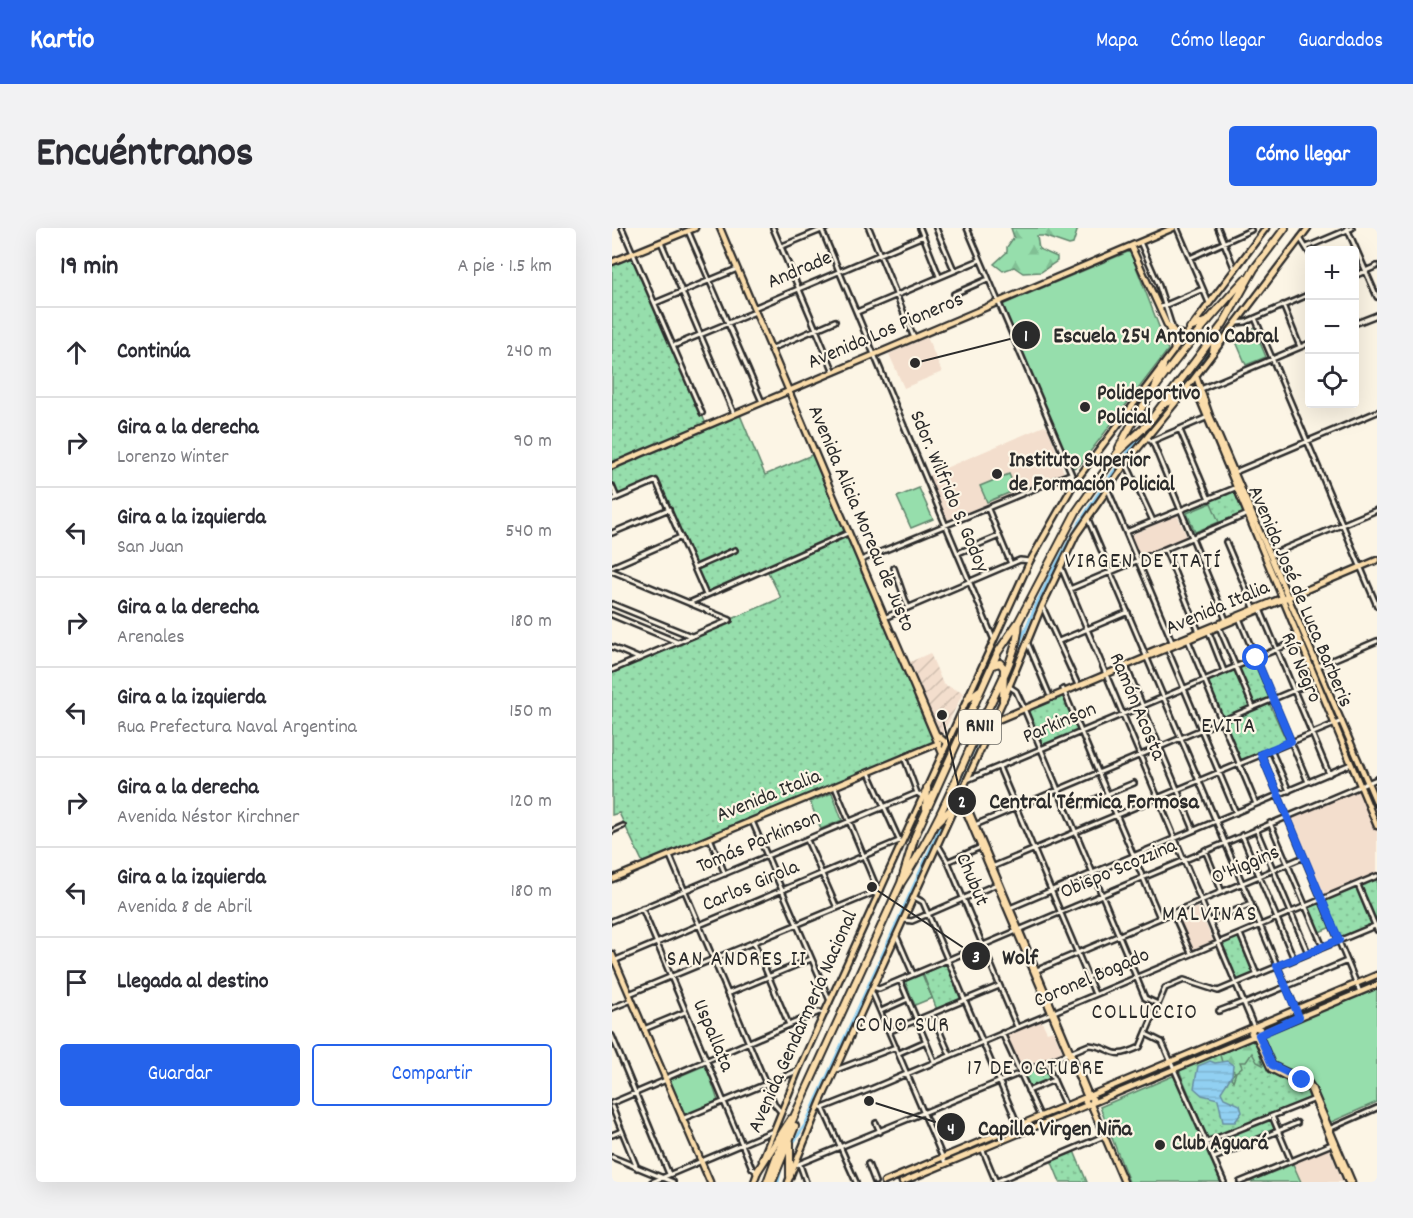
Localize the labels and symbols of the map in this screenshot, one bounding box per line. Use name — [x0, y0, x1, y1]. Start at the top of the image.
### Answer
street label: Andrade — [763, 244, 837, 298]
street label: Avenida Los Pioneros — [803, 286, 969, 378]
callout: Escuela 254 Antonio Cabral — [1011, 315, 1291, 355]
text: Escuela 254 Antonio Cabral — [1053, 322, 1279, 353]
text: 1 — [1024, 325, 1028, 350]
place label: Polideportivo Policial — [1097, 380, 1200, 434]
marker: Polideportivo Policial — [1078, 400, 1092, 414]
street label: Avenida Alicia Moreau de Justo — [799, 401, 921, 637]
street label: Sdor. Wilfrido S. Godoy — [900, 406, 996, 578]
place label: Instituto Superior de Formación Policial — [1009, 447, 1176, 501]
marker: Instituto Superior de Formación Policial — [990, 467, 1004, 481]
street label: Avenida José de Luca Barberis — [1239, 481, 1359, 713]
district label: VIRGEN DE ITATÍ — [1065, 547, 1221, 578]
street label: Avenida Italia — [1161, 573, 1276, 644]
street label: Río Negro — [1272, 628, 1328, 708]
route start — [1242, 644, 1268, 670]
street label: Ramón Acosta — [1100, 649, 1173, 766]
street label: Parkinson — [1019, 695, 1101, 753]
road number: RN11 — [959, 710, 1001, 744]
district label: EVITA — [1201, 712, 1257, 743]
street label: Avenida Italia — [712, 762, 827, 832]
callout: Central Térmica Formosa — [947, 781, 1211, 821]
text: Central Térmica Formosa — [989, 788, 1199, 819]
text: 2 — [958, 791, 966, 816]
street label: Tomás Parkinson — [693, 803, 825, 883]
street label: Obispo Scozzina — [1056, 832, 1183, 908]
street label: O'Higgins — [1207, 838, 1285, 894]
street label: Chubut — [946, 849, 996, 911]
street label: Carlos Girola — [698, 853, 805, 921]
district label: MALVINAS — [1162, 900, 1258, 931]
street label: Avenida Gendarmería Nacional — [741, 906, 867, 1138]
callout: Wolf — [961, 936, 1050, 976]
street label: Coronel Bogado — [1029, 941, 1155, 1017]
text: Wolf — [1002, 944, 1039, 975]
district label: SAN ANDRES II — [667, 945, 807, 976]
text: 3 — [972, 946, 980, 971]
street label: Uspallata — [683, 995, 741, 1078]
district label: COLLUCCIO — [1092, 998, 1198, 1029]
district label: CONO SUR — [855, 1011, 951, 1042]
district label: 17 DE OCTUBRE — [967, 1054, 1105, 1085]
route end — [1288, 1066, 1314, 1092]
callout: Capilla Virgen Niña — [936, 1107, 1144, 1147]
text: Capilla Virgen Niña — [978, 1115, 1133, 1146]
text: 4 — [947, 1118, 955, 1143]
place label: Club Aguará — [1172, 1130, 1269, 1160]
marker: Club Aguará — [1153, 1138, 1167, 1152]

